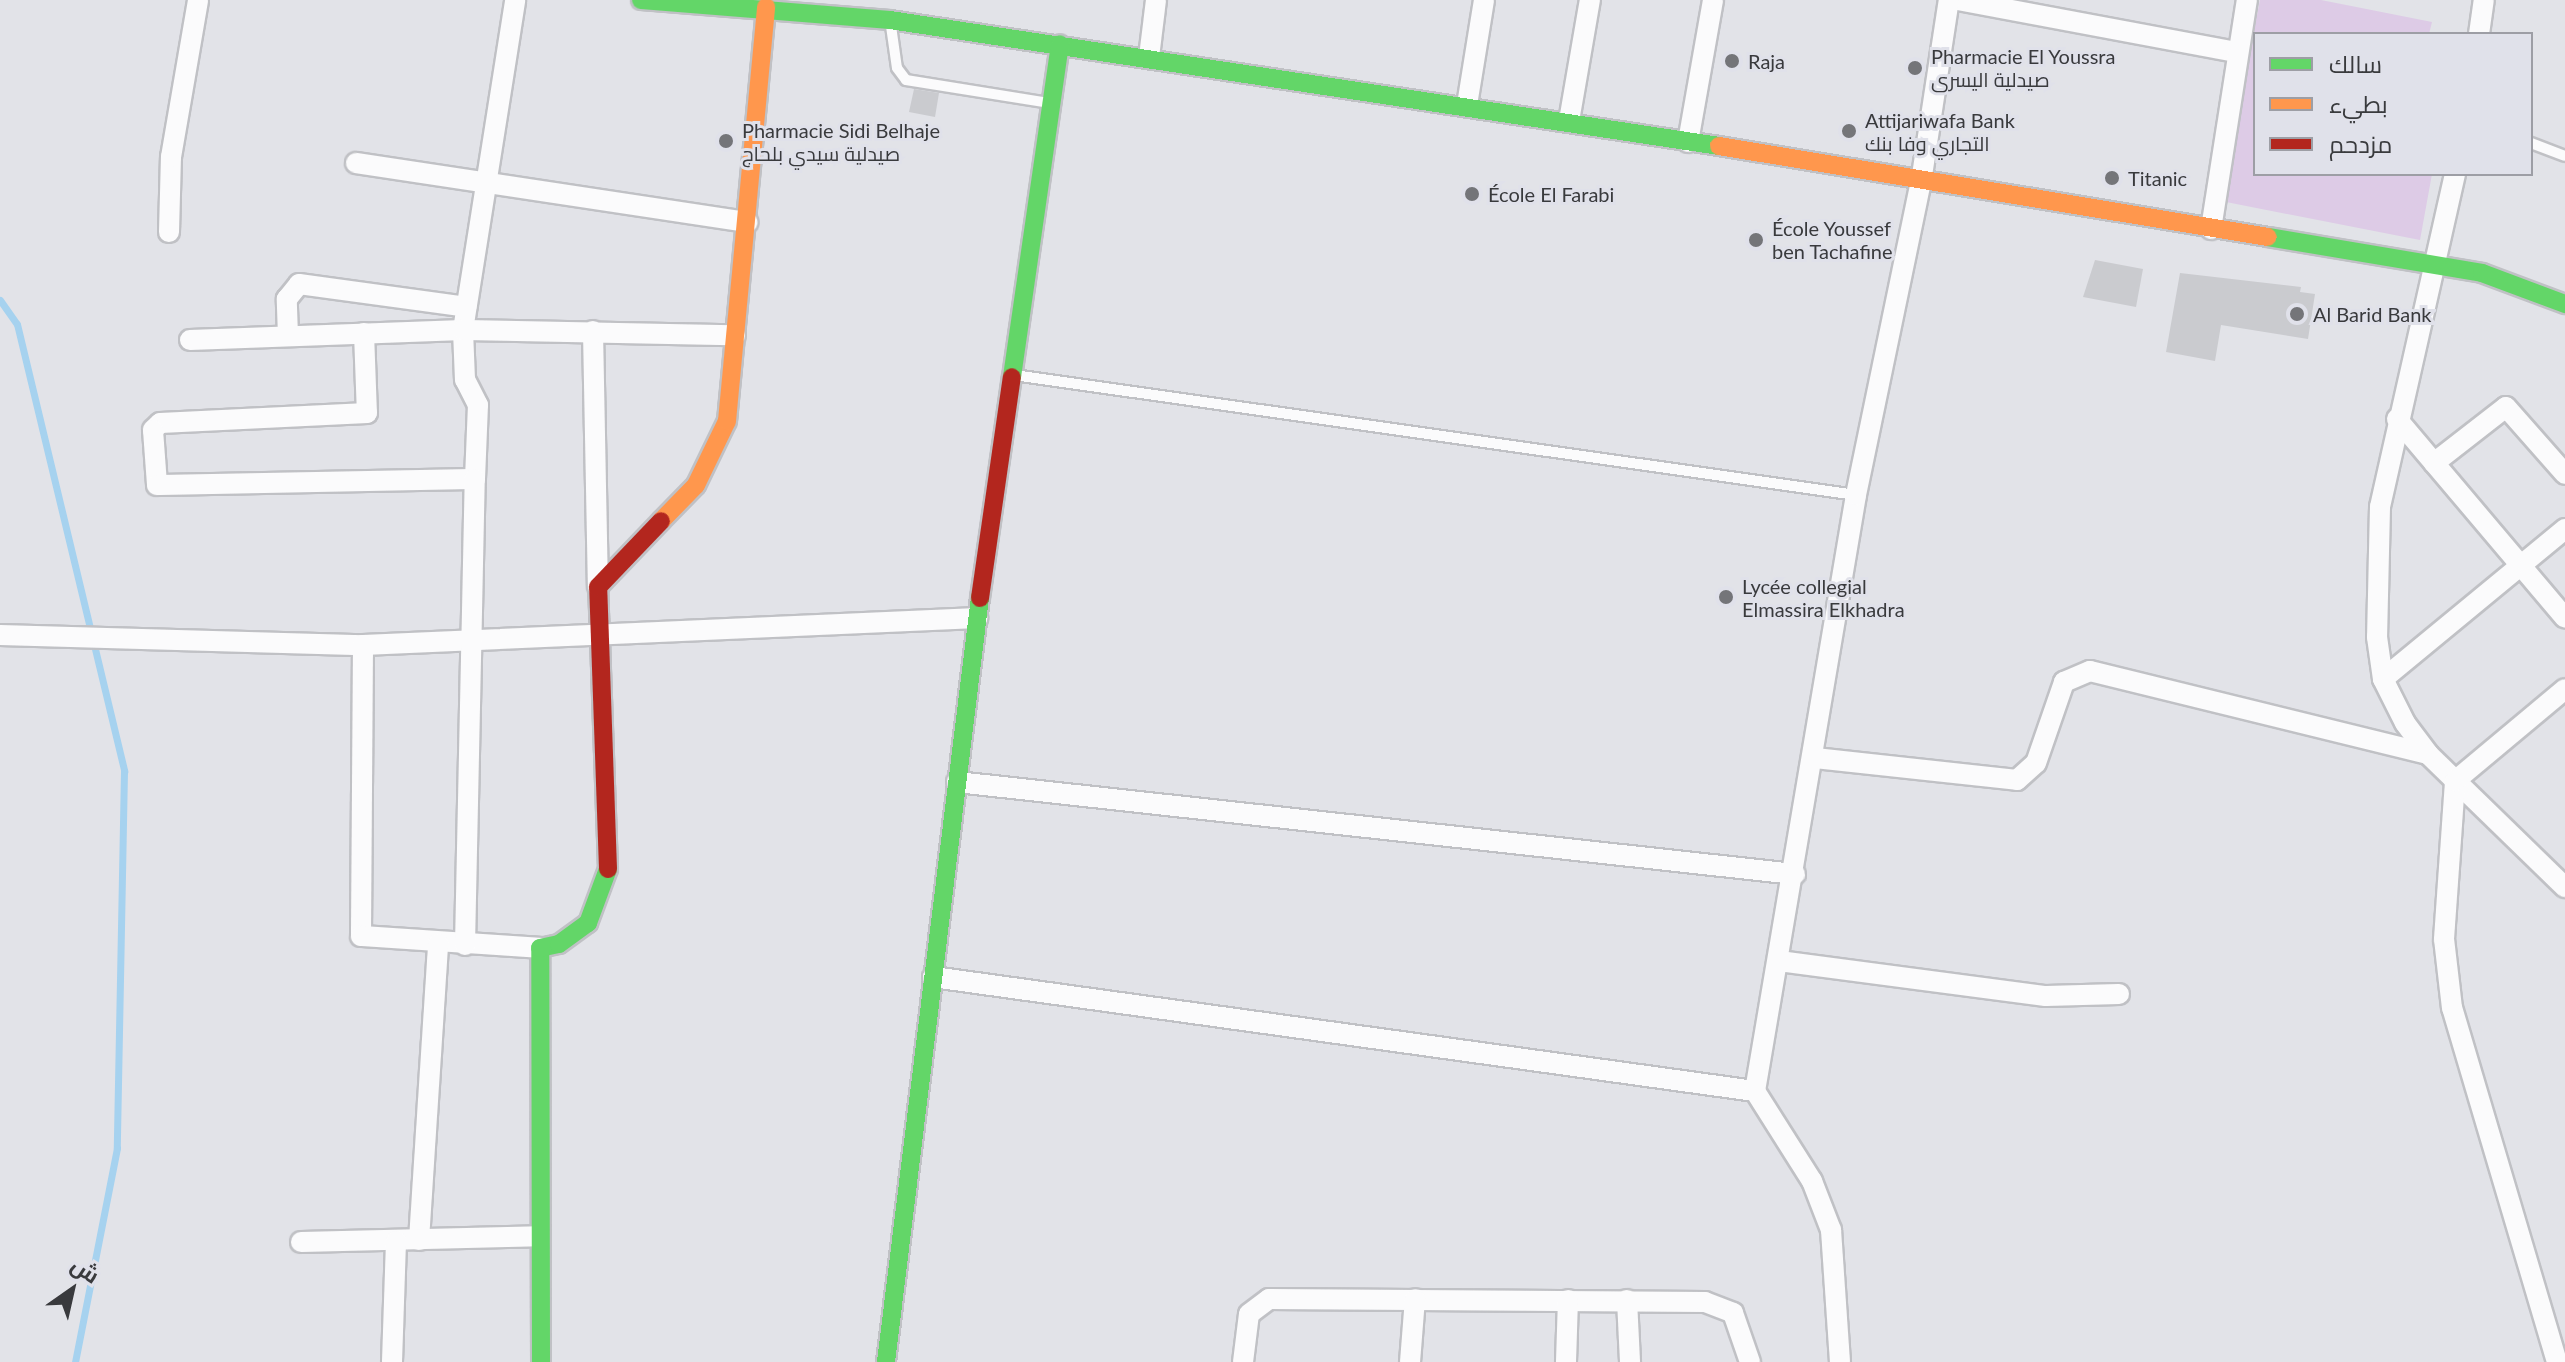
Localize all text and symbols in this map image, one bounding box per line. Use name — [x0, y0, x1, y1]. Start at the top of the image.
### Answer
legend — [2253, 32, 2533, 176]
place label: Pharmacie El Youssra صيدلية اليسرى — [1931, 44, 2116, 91]
place label: Raja — [1748, 49, 1785, 73]
text: سالك — [2329, 49, 2382, 78]
marker: Raja — [1723, 52, 1741, 70]
marker: Pharmacie El Youssra صيدلية اليسرى — [1906, 59, 1924, 77]
text: بطيء — [2329, 89, 2388, 118]
place label: Attijariwafa Bank التجاري وفا بنك — [1865, 108, 2015, 155]
place label: Pharmacie Sidi Belhaje صيدلية سيدي بلحاج — [742, 118, 940, 165]
marker: Attijariwafa Bank التجاري وفا بنك — [1840, 122, 1858, 140]
text: مزدحم — [2329, 129, 2392, 158]
marker: Pharmacie Sidi Belhaje صيدلية سيدي بلحاج — [717, 132, 735, 150]
place label: Titanic — [2128, 166, 2187, 190]
marker: Titanic — [2103, 169, 2121, 187]
place label: École El Farabi — [1488, 182, 1614, 206]
marker: École El Farabi — [1463, 185, 1481, 203]
place label: École Youssef ben Tachafine — [1772, 216, 1893, 263]
marker: École Youssef ben Tachafine — [1747, 231, 1765, 249]
place label: Al Barid Bank — [2313, 302, 2431, 326]
marker: Al Barid Bank — [2288, 305, 2306, 323]
place label: Lycée collegial Elmassira Elkhadra — [1742, 574, 1905, 621]
marker: Lycée collegial Elmassira Elkhadra — [1717, 588, 1735, 606]
north arrow — [32, 1250, 112, 1330]
text: ش — [66, 1251, 105, 1289]

